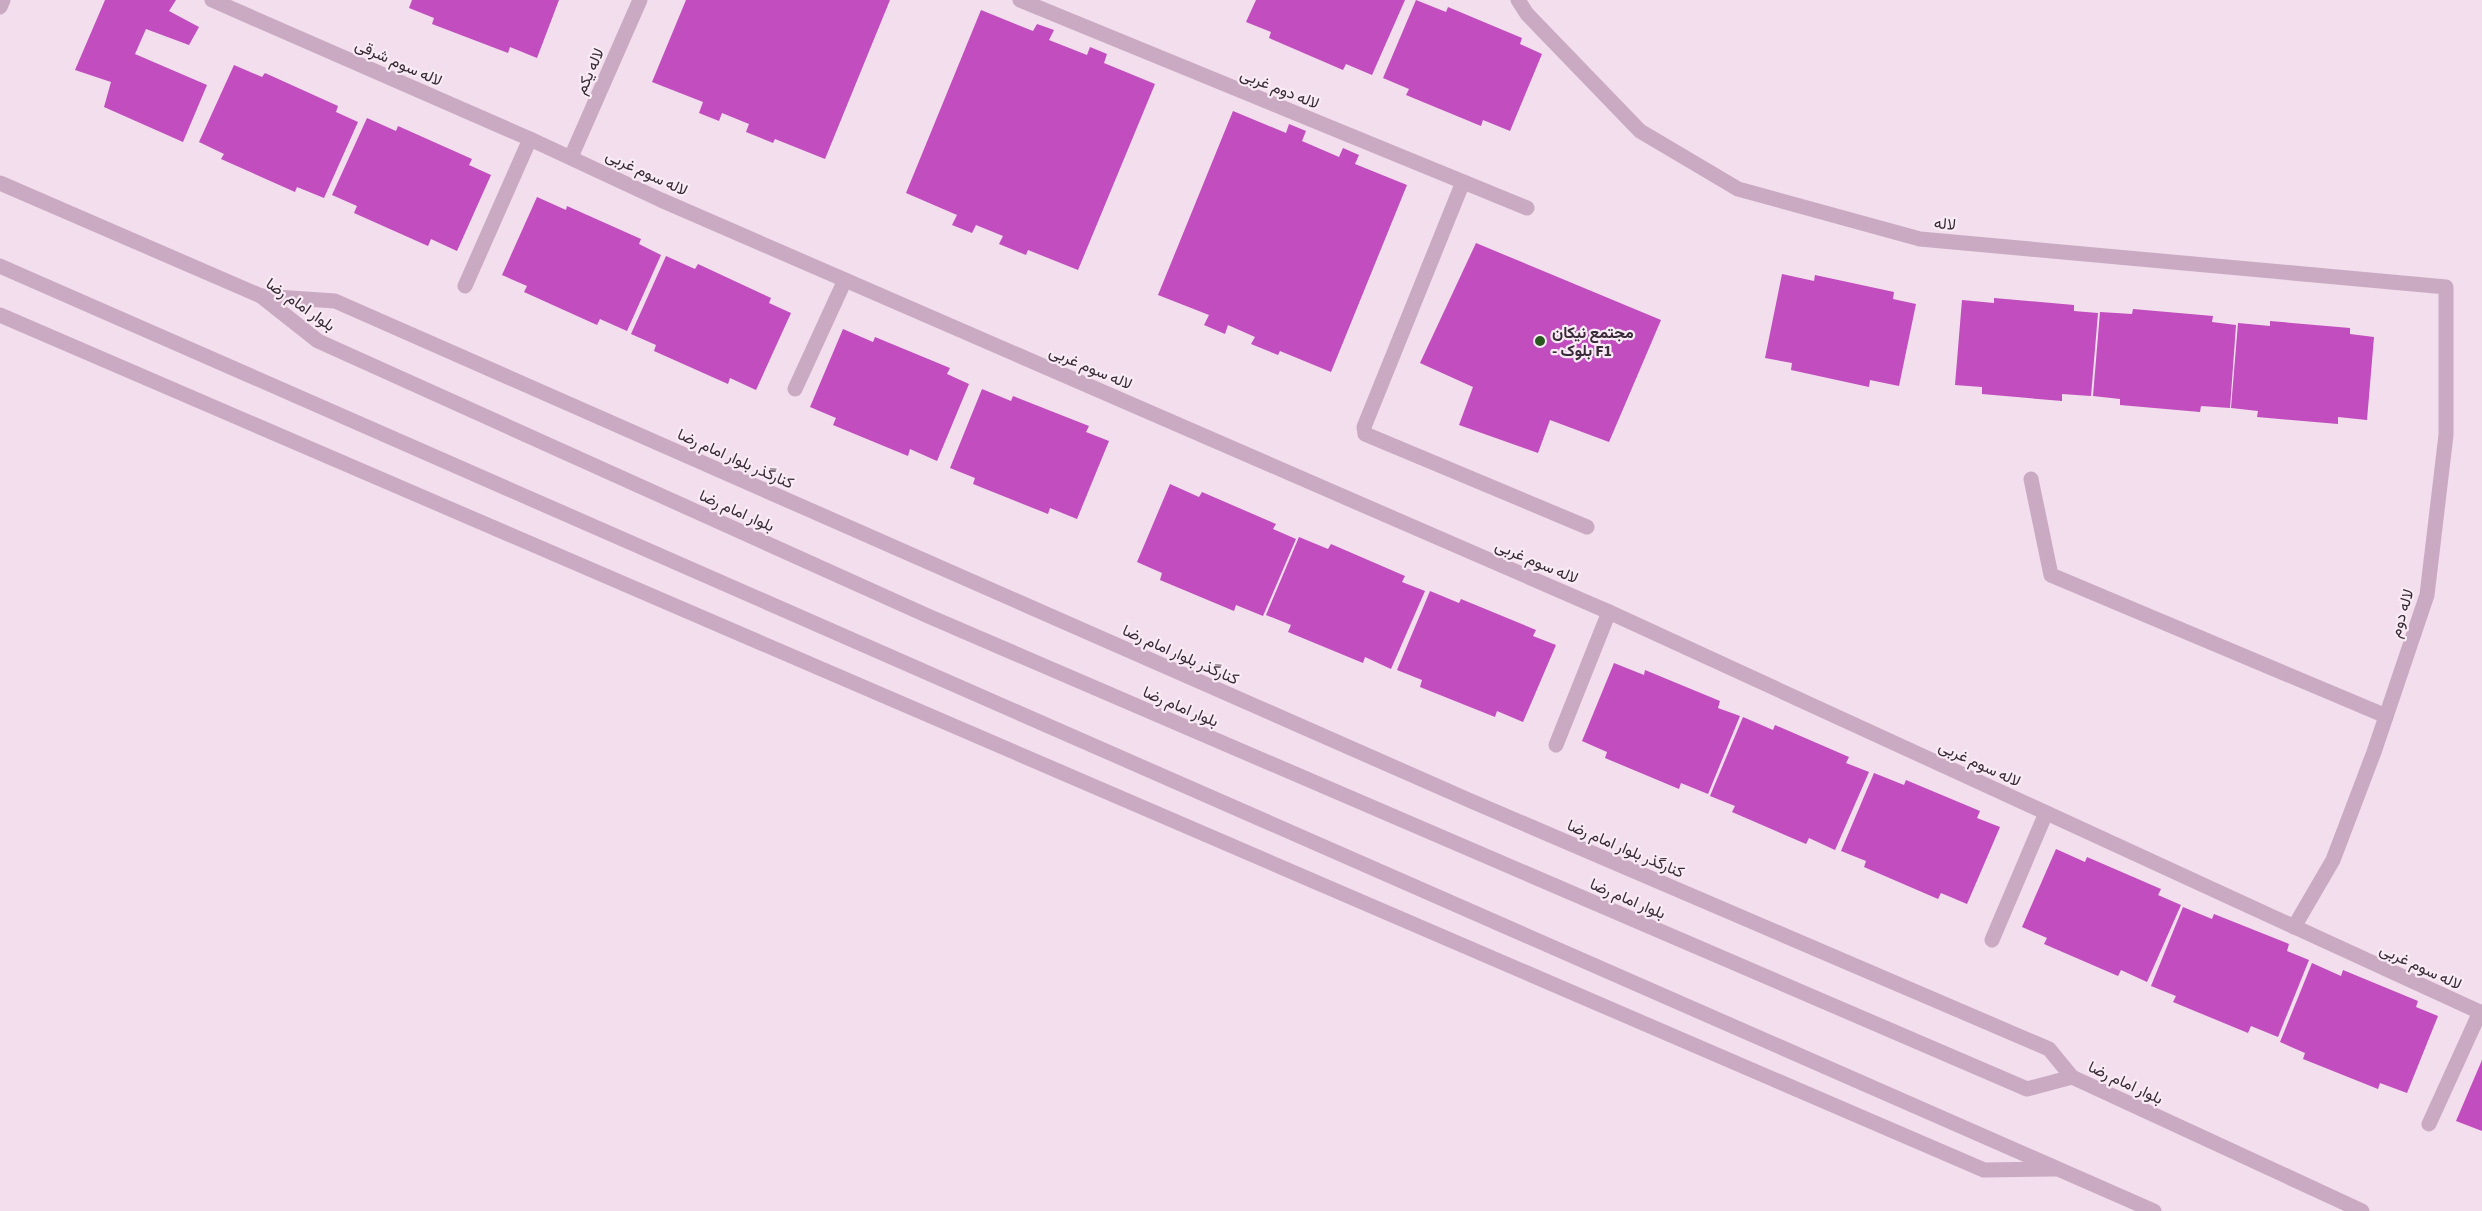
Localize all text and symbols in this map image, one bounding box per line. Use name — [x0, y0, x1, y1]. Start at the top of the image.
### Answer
street label: لاله سوم شرقی — [352, 34, 446, 92]
street label: لاله یکم — [570, 45, 610, 98]
street label: لاله دوم غربی — [1237, 63, 1322, 115]
street label: لاله سوم غربی — [602, 144, 691, 202]
street label: لاله — [1933, 212, 1957, 236]
street label: بلوار امام رضا — [261, 273, 340, 337]
place label: مجتمع نیکان - بلوک F1 — [1552, 322, 1634, 362]
marker: مجتمع نیکان - بلوک F1 — [1533, 334, 1547, 348]
street label: لاله سوم غربی — [1046, 341, 1136, 395]
street label: کنارگذر بلوار امام رضا — [674, 423, 797, 494]
street label: بلوار امام رضا — [695, 485, 778, 537]
street label: لاله سوم غربی — [1492, 535, 1582, 589]
street label: لاله دوم — [2384, 586, 2420, 640]
street label: کنارگذر بلوار امام رضا — [1119, 619, 1242, 690]
street label: بلوار امام رضا — [1139, 681, 1222, 733]
street label: لاله سوم غربی — [1935, 735, 2024, 793]
street label: کنارگذر بلوار امام رضا — [1564, 814, 1688, 884]
street label: بلوار امام رضا — [1586, 873, 1669, 925]
street label: لاله سوم غربی — [2376, 938, 2465, 996]
street label: بلوار امام رضا — [2085, 1056, 2167, 1110]

